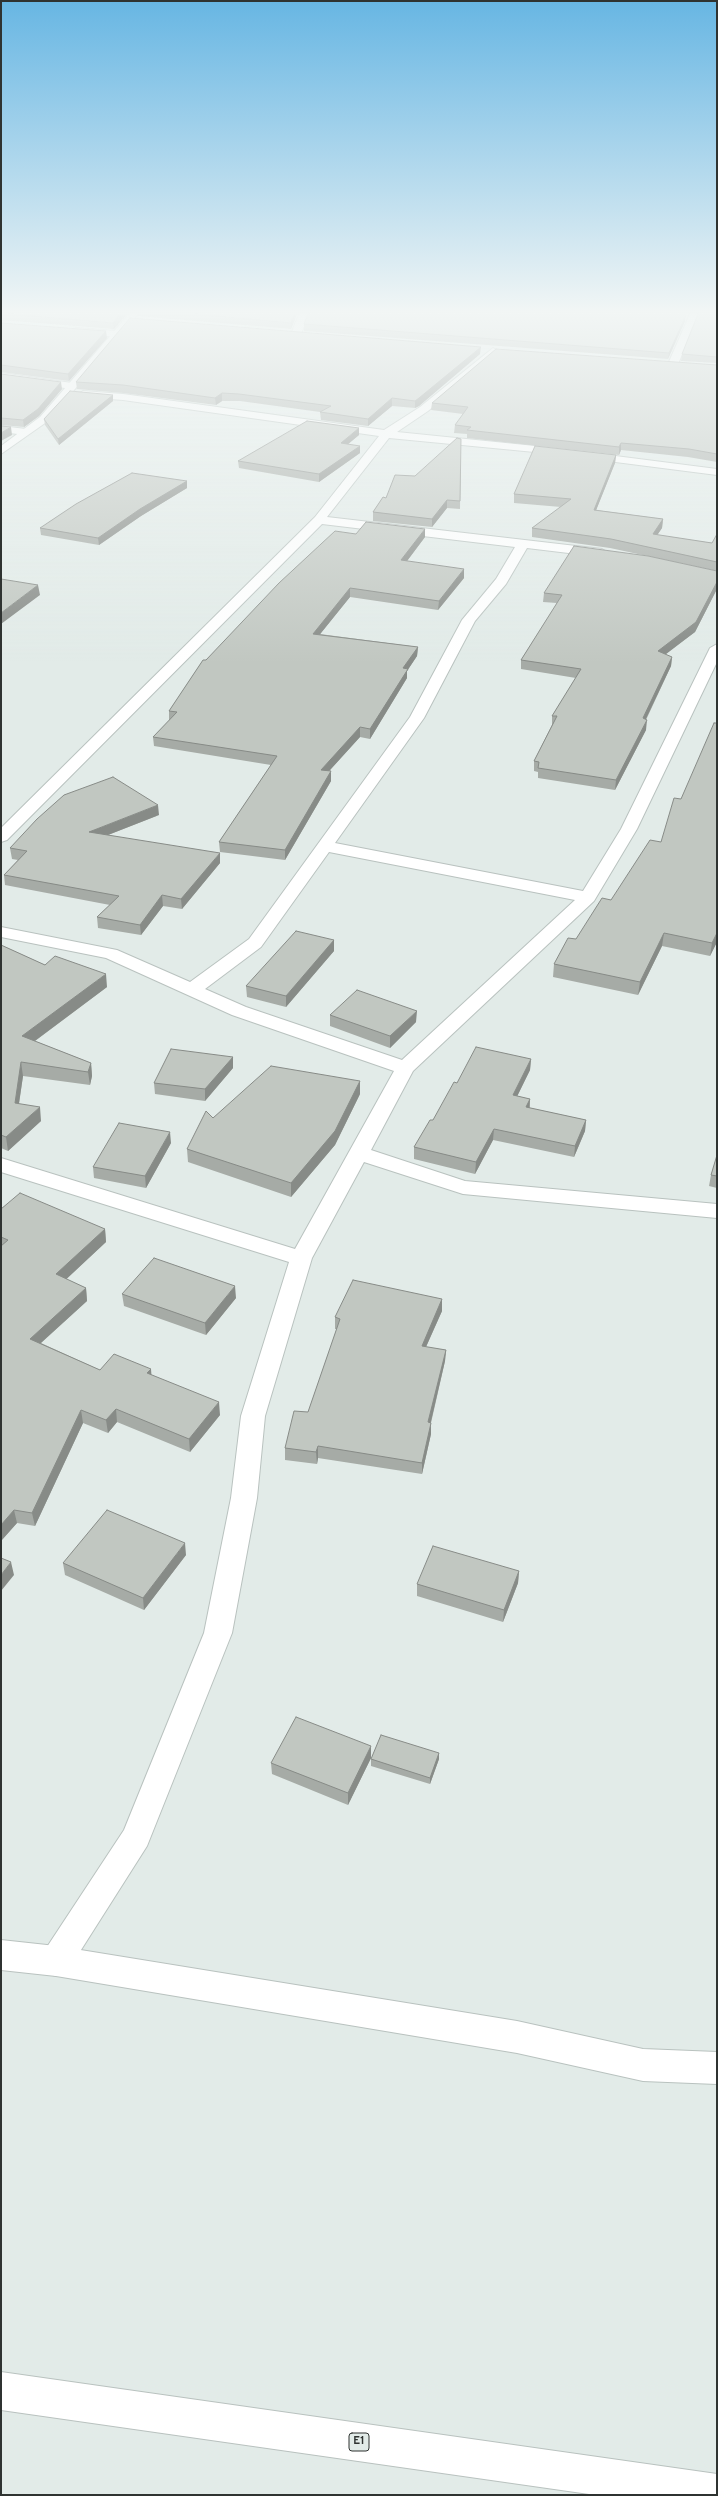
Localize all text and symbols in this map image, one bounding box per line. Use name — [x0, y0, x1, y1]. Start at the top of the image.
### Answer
road number: E1 — [349, 2433, 369, 2451]

